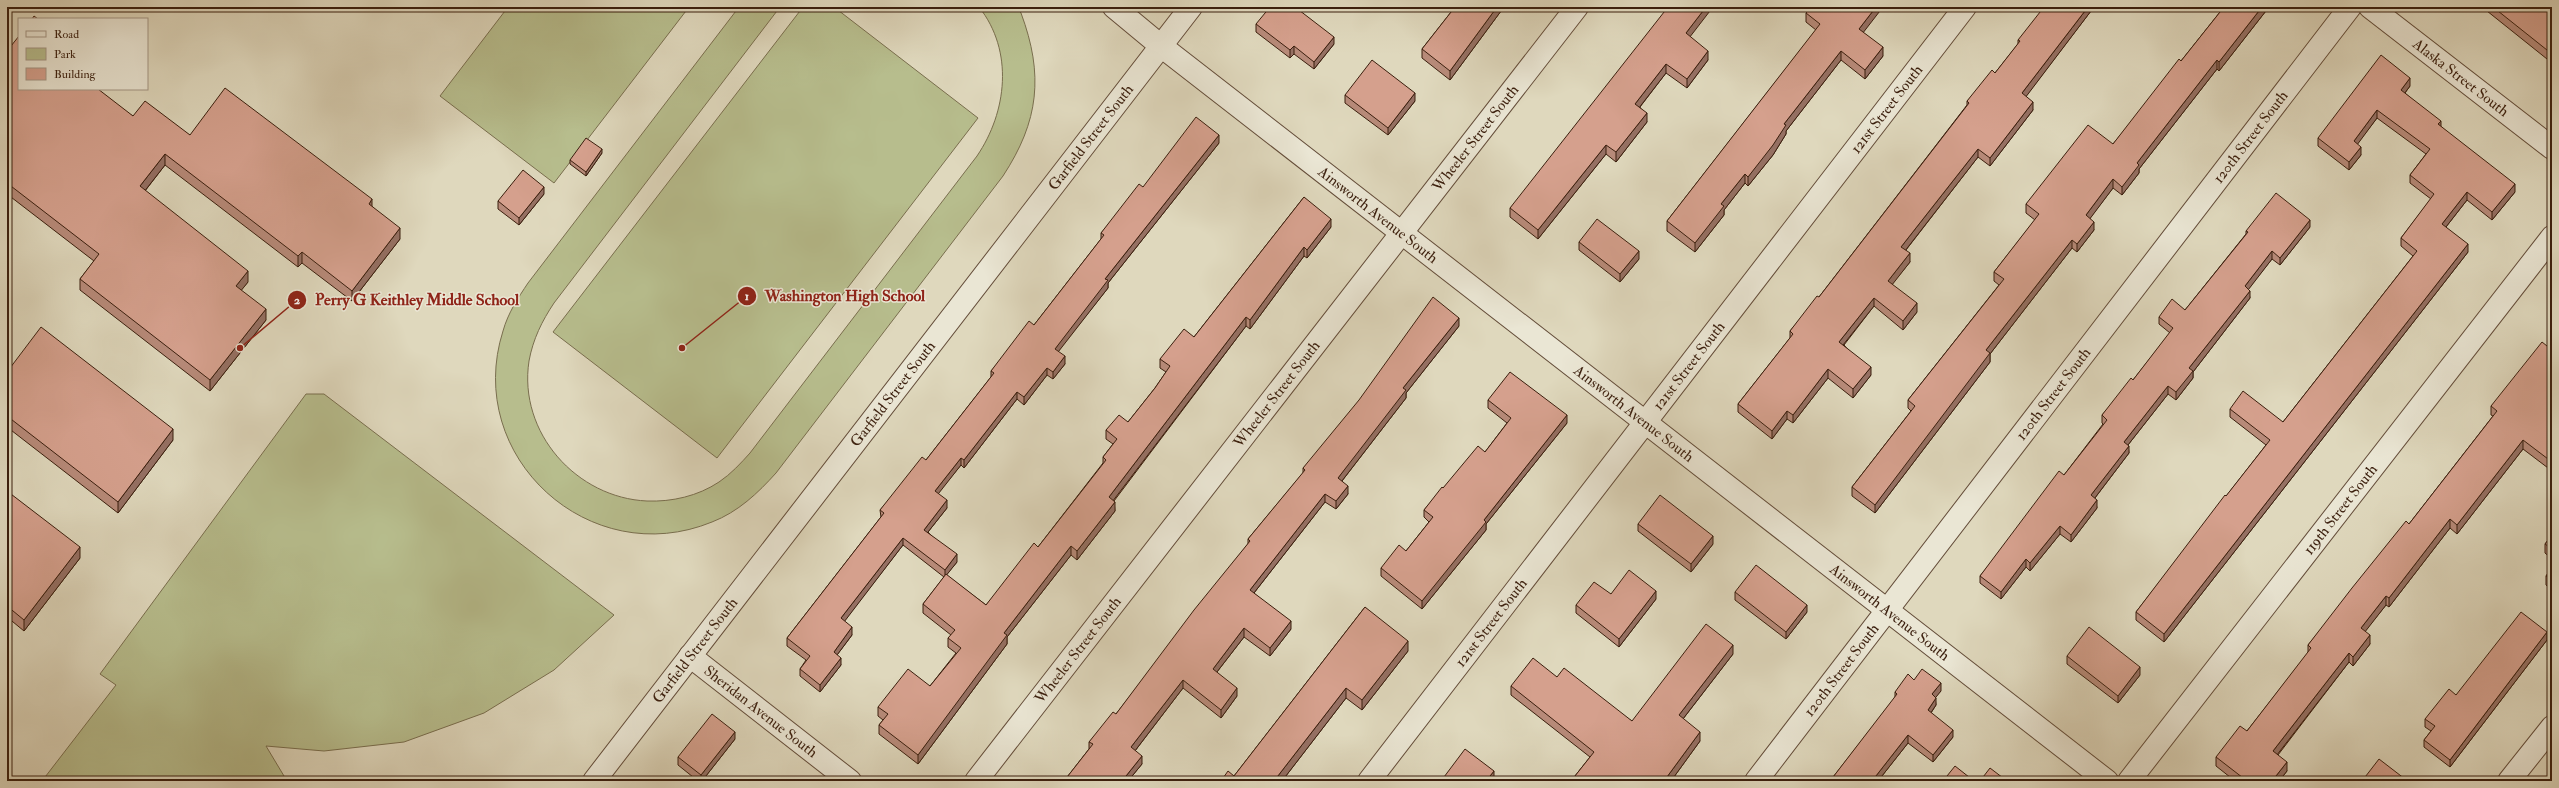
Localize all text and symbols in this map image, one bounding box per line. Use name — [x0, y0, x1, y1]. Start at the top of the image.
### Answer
legend — [18, 18, 148, 90]
text: Road — [54, 27, 79, 42]
street label: Alaska Street South — [2408, 34, 2513, 121]
text: Park — [54, 47, 76, 62]
street label: 121st Street South — [1846, 61, 1927, 157]
text: Building — [54, 67, 97, 82]
street label: Garfield Street South — [1044, 80, 1137, 194]
street label: Wheeler Street South — [1427, 81, 1523, 196]
street label: 120th Street South — [2209, 87, 2292, 187]
street label: Ainsworth Avenue South — [1313, 161, 1442, 267]
callout: Washington High School — [737, 282, 933, 310]
callout: Perry G Keithley Middle School — [287, 286, 527, 314]
text: Washington High School — [764, 286, 926, 307]
text: 1 — [745, 289, 749, 304]
text: Perry G Keithley Middle School — [315, 290, 520, 311]
text: 2 — [294, 293, 300, 308]
street label: 121st Street South — [1649, 318, 1729, 414]
street label: Garfield Street South — [846, 337, 940, 451]
street label: Wheeler Street South — [1228, 337, 1324, 452]
street label: 120th Street South — [2011, 344, 2095, 444]
street label: Ainsworth Avenue South — [1569, 360, 1698, 466]
street label: 119th Street South — [2299, 460, 2381, 559]
street label: Ainsworth Avenue South — [1825, 559, 1954, 665]
street label: 121st Street South — [1451, 574, 1531, 671]
street label: Garfield Street South — [648, 593, 742, 707]
street label: Wheeler Street South — [1030, 593, 1125, 708]
street label: 120th Street South — [1800, 620, 1883, 720]
street label: Sheridan Avenue South — [700, 661, 822, 762]

